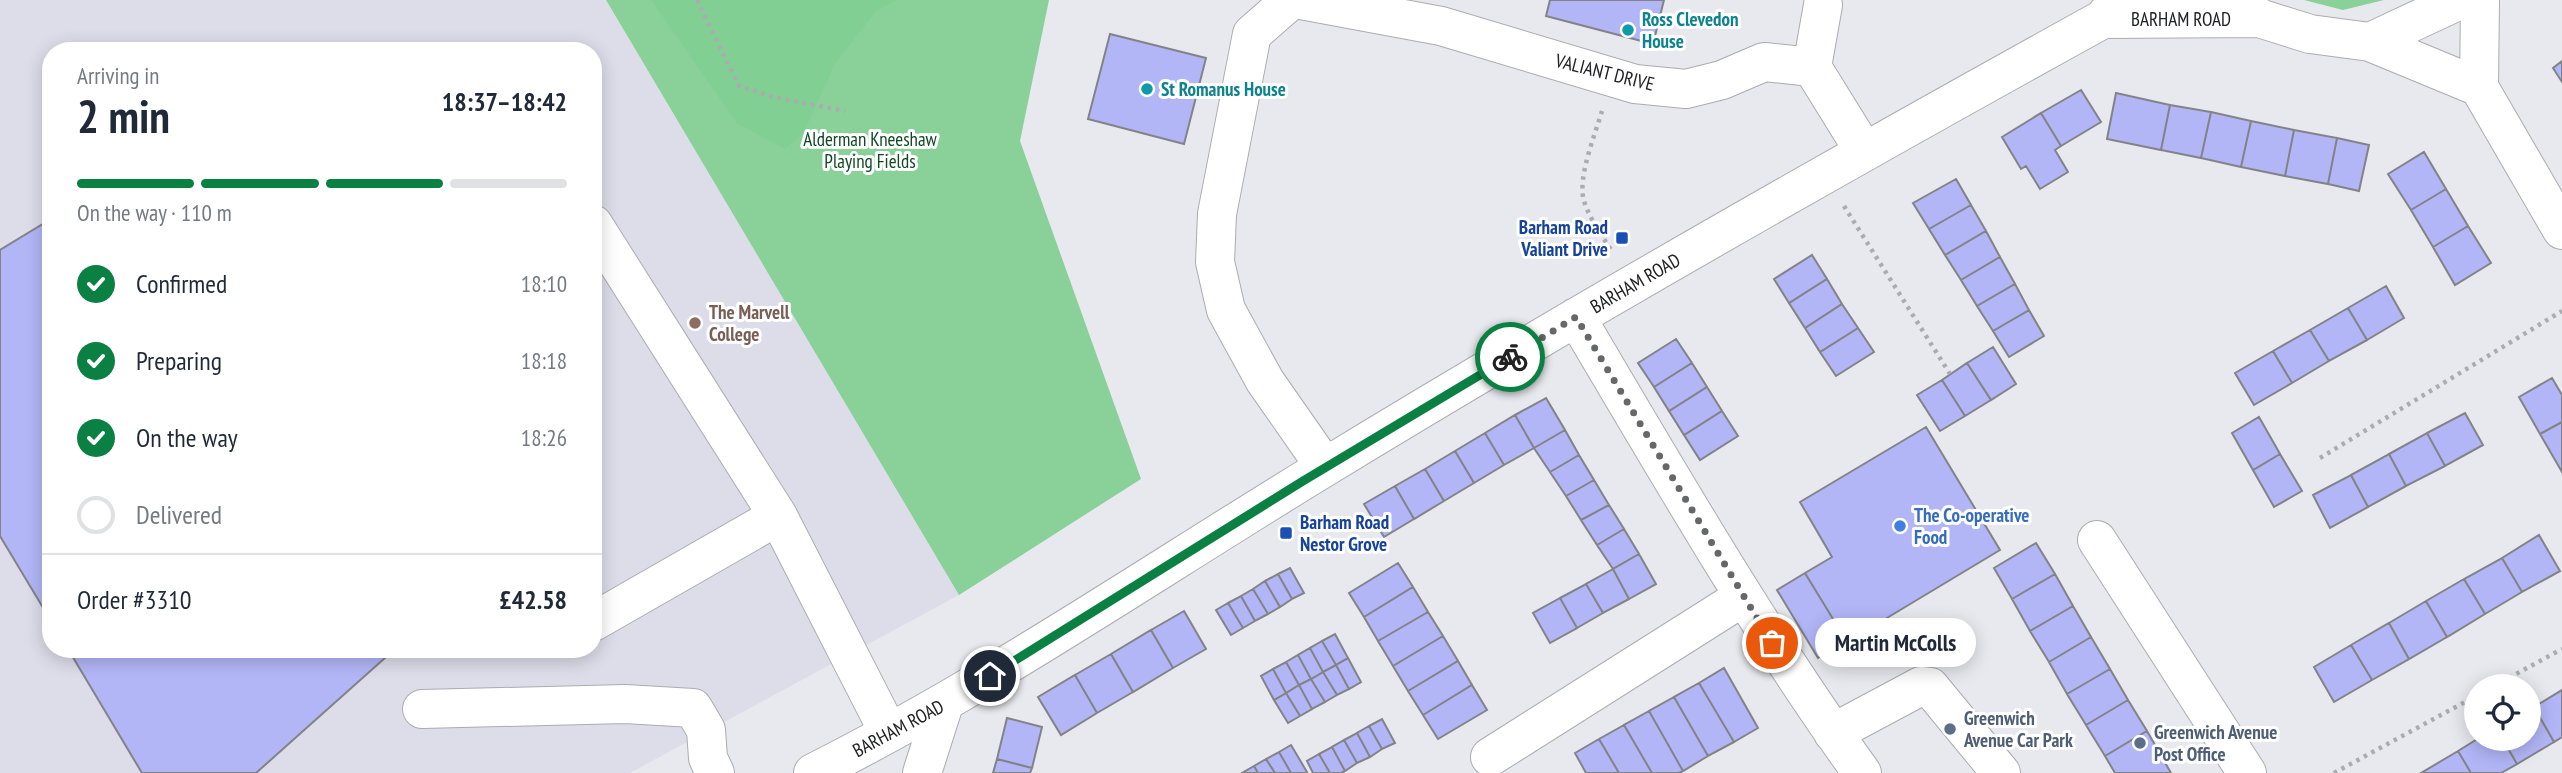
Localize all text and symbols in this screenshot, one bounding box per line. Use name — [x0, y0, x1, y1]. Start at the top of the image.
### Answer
place label: Ross Clevedon House — [1642, 7, 1739, 53]
street label: BARHAM ROAD — [2131, 7, 2231, 31]
marker: Ross Clevedon House — [1620, 22, 1636, 38]
street label: VALIANT DRIVE — [1552, 48, 1657, 96]
text: Arriving in — [77, 61, 159, 90]
place label: St Romanus House — [1161, 77, 1286, 101]
marker: St Romanus House — [1139, 81, 1155, 97]
text: 18:37–18:42 — [442, 85, 567, 118]
text: 2 min — [77, 86, 170, 146]
park label: Alderman Kneeshaw Playing Fields — [803, 127, 938, 173]
text: On the way · 110 m — [77, 198, 232, 227]
place label: Barham Road Valiant Drive — [1519, 215, 1608, 261]
marker: Barham Road Valiant Drive — [1614, 230, 1630, 246]
street label: BARHAM ROAD — [1586, 248, 1684, 318]
icon: check — [77, 265, 115, 303]
text: Confirmed — [136, 267, 227, 300]
text: 18:10 — [521, 269, 567, 298]
place label: The Marvell College — [709, 300, 790, 346]
marker: The Marvell College — [687, 315, 703, 331]
courier — [1475, 322, 1545, 392]
icon: bike — [1491, 338, 1529, 376]
icon: check — [77, 342, 115, 380]
text: Preparing — [136, 344, 222, 377]
text: 18:18 — [521, 346, 567, 375]
icon: check — [77, 419, 115, 457]
text: On the way — [136, 421, 238, 454]
text: 18:26 — [521, 423, 567, 452]
text: Delivered — [136, 498, 222, 531]
place label: The Co-operative Food — [1914, 503, 2029, 549]
place label: Barham Road Nestor Grove — [1300, 510, 1389, 556]
marker: The Co-operative Food — [1892, 518, 1908, 534]
marker: Barham Road Nestor Grove — [1278, 525, 1294, 541]
text: Order #3310 — [77, 583, 192, 616]
text: £42.58 — [499, 583, 567, 616]
pin — [1742, 613, 1802, 673]
callout: Martin McColls — [1814, 618, 1975, 668]
icon: bag — [1753, 624, 1791, 662]
text: Martin McColls — [1835, 628, 1956, 657]
pin — [960, 646, 1020, 706]
icon: home — [971, 657, 1009, 695]
map controls — [2464, 674, 2541, 751]
button: locate — [2464, 674, 2541, 751]
street label: BARHAM ROAD — [848, 694, 948, 762]
place label: Greenwich Avenue Car Park — [1963, 706, 2073, 752]
place label: Greenwich Avenue Post Office — [2154, 720, 2277, 766]
marker: Greenwich Avenue Car Park — [1942, 721, 1958, 737]
marker: Greenwich Avenue Post Office — [2132, 735, 2148, 751]

